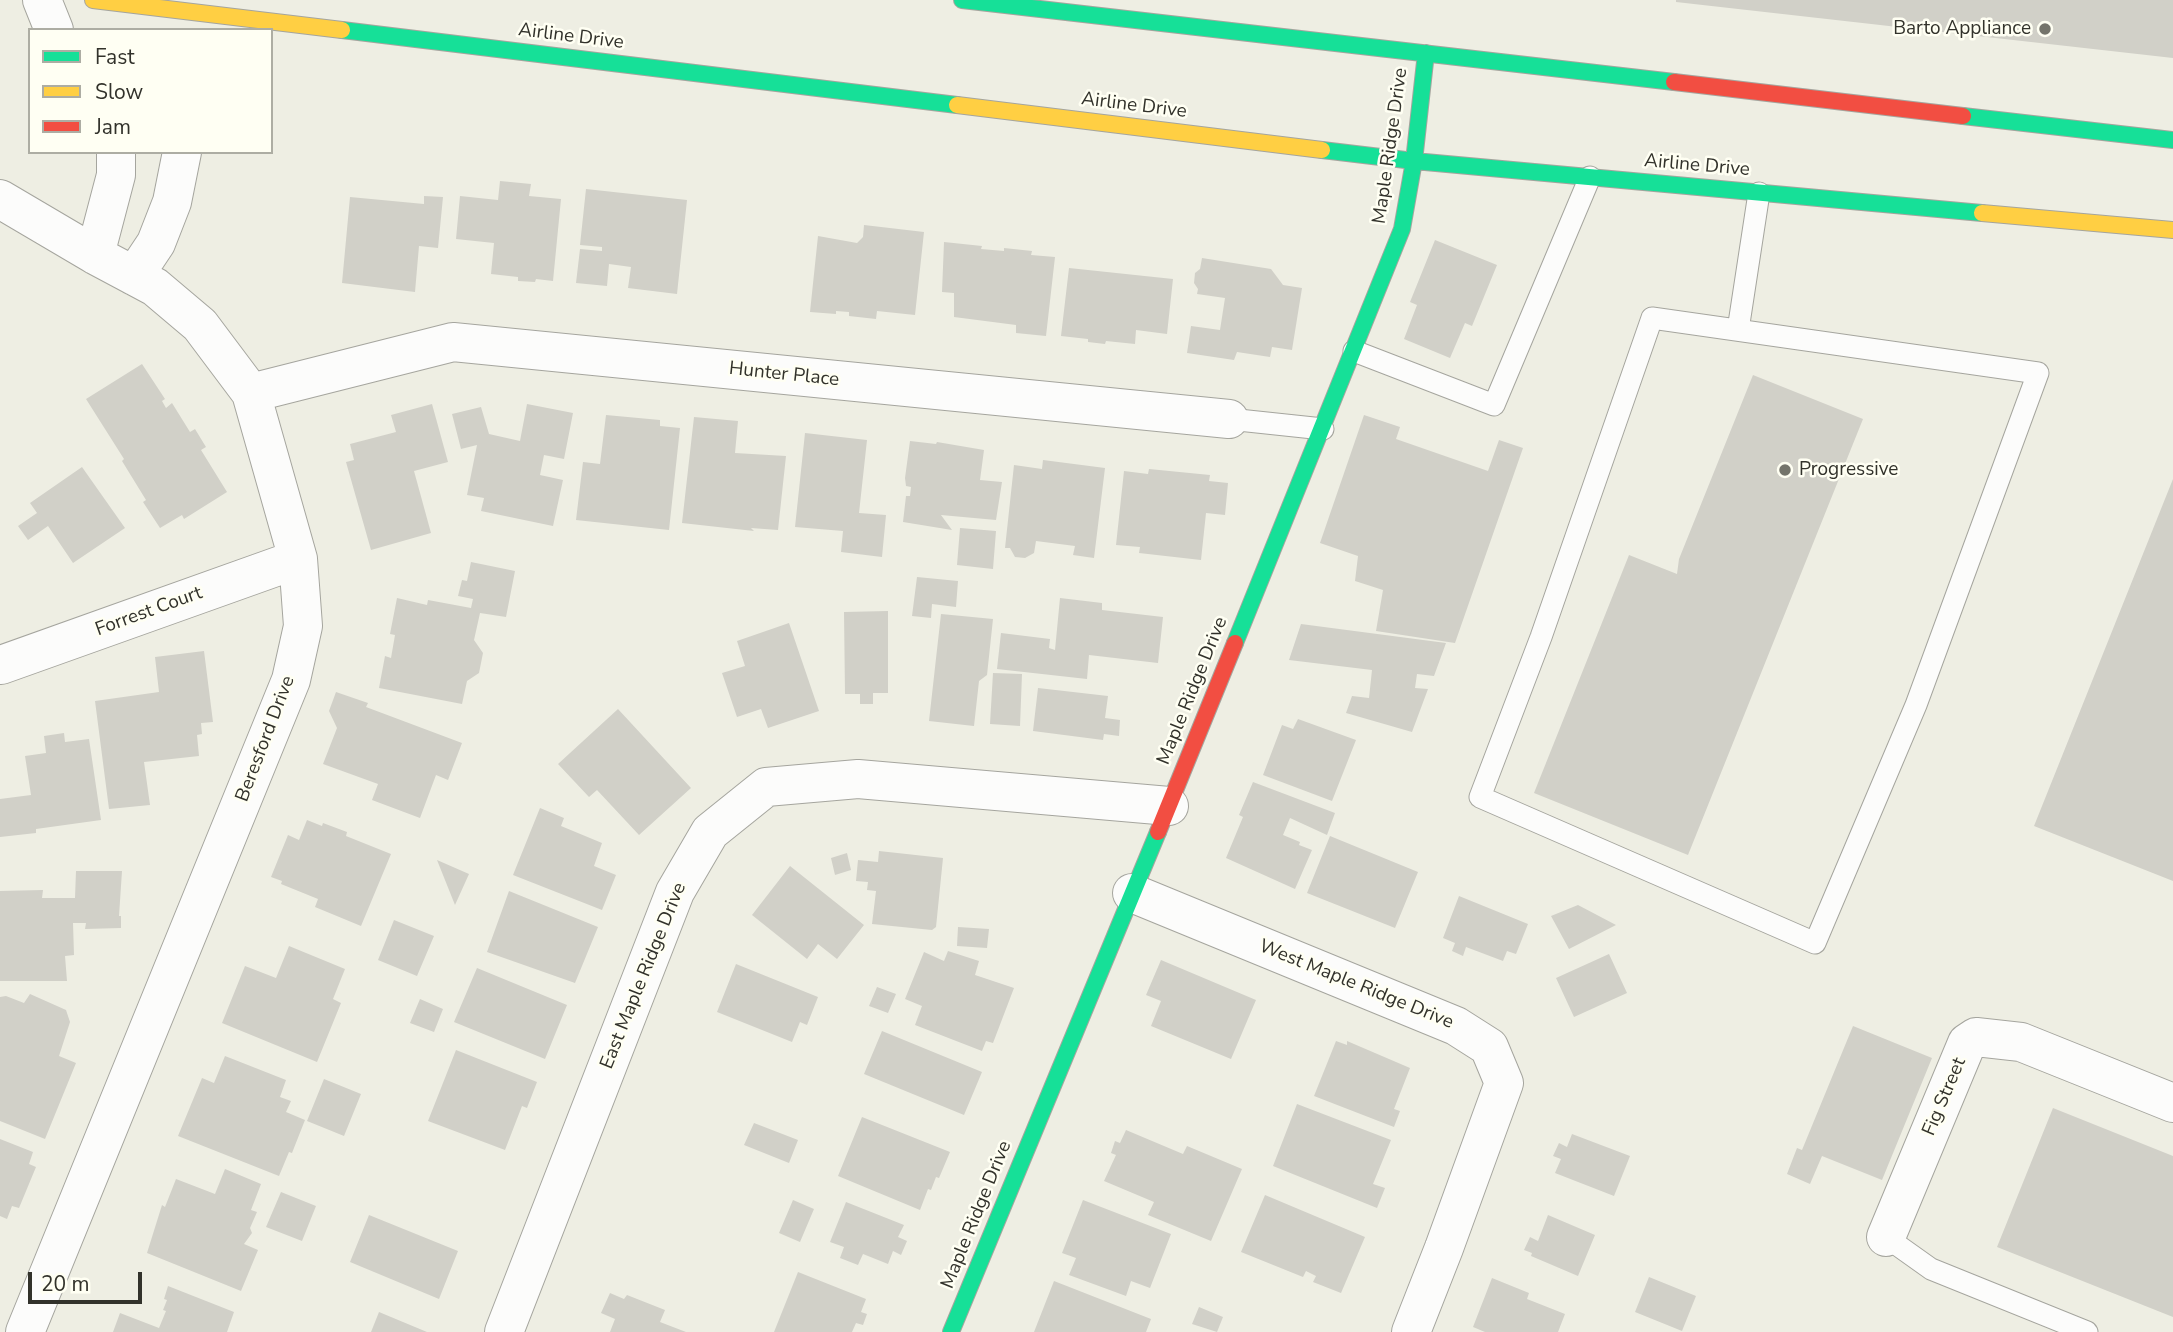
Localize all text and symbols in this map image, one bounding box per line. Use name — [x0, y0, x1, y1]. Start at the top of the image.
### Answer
place label: Barto Appliance — [1893, 18, 2031, 40]
street label: Airline Drive — [517, 19, 625, 55]
marker: Barto Appliance — [2037, 21, 2053, 37]
legend — [28, 28, 273, 154]
text: Fast — [95, 43, 135, 71]
street label: Maple Ridge Drive — [1369, 67, 1413, 225]
text: Slow — [95, 78, 143, 106]
street label: Airline Drive — [1080, 88, 1188, 124]
text: Jam — [95, 113, 131, 141]
street label: Airline Drive — [1643, 150, 1751, 182]
street label: Hunter Place — [728, 358, 840, 392]
place label: Progressive — [1799, 459, 1898, 481]
marker: Progressive — [1777, 462, 1793, 478]
street label: Forrest Court — [92, 582, 206, 642]
street label: Maple Ridge Drive — [1153, 614, 1233, 768]
street label: Beresford Drive — [231, 673, 301, 805]
street label: East Maple Ridge Drive — [596, 880, 692, 1072]
street label: West Maple Ridge Drive — [1255, 936, 1457, 1034]
street label: Fig Street — [1918, 1054, 1972, 1140]
street label: Maple Ridge Drive — [937, 1138, 1017, 1292]
scale bar — [32, 1258, 145, 1302]
text: 20 m — [41, 1270, 90, 1298]

